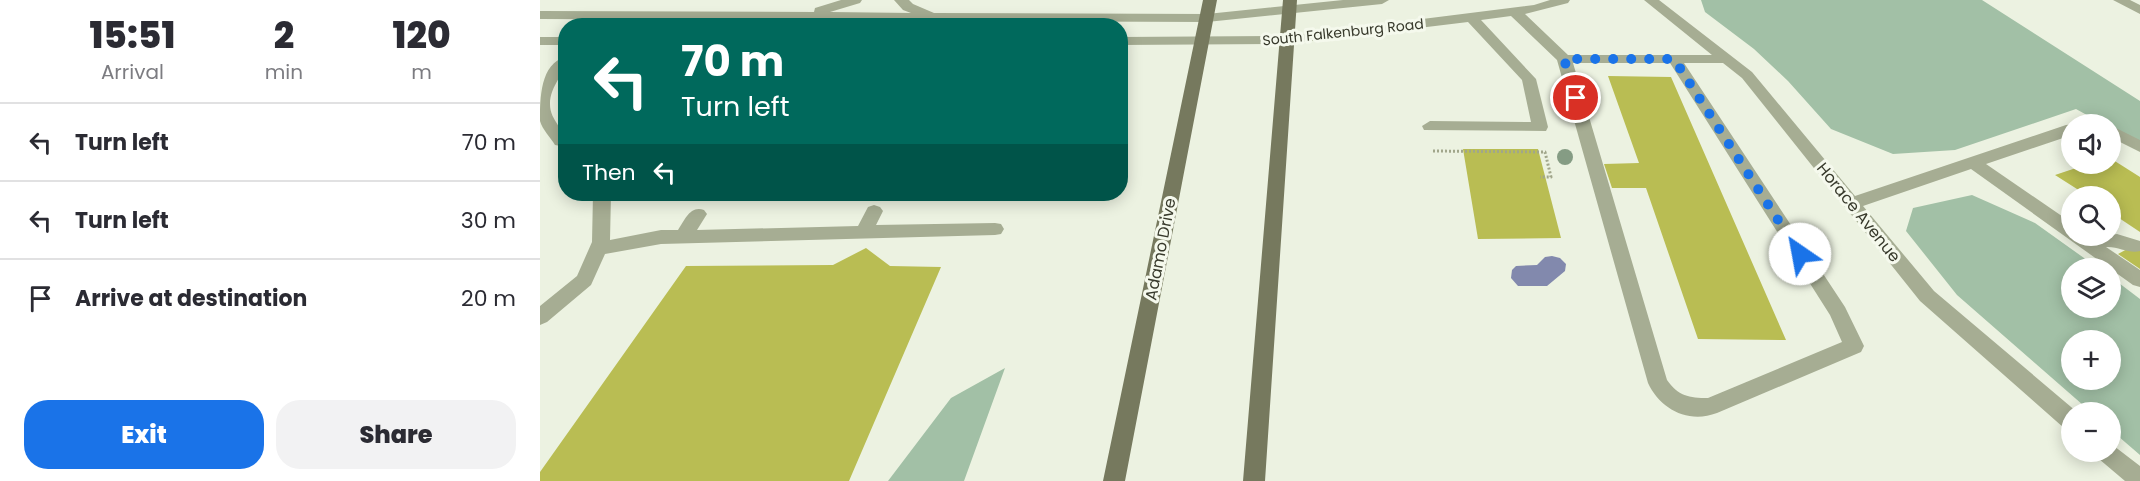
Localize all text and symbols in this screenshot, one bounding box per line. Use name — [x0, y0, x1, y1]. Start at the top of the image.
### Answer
text: 15:51 — [89, 10, 175, 61]
text: 2 — [274, 10, 294, 61]
text: 120 — [393, 10, 451, 61]
street label: South Falkenburg Road — [1261, 14, 1425, 50]
text: 70 m — [681, 32, 784, 91]
icon: left — [582, 42, 660, 120]
text: Arrival — [101, 58, 164, 86]
text: min — [265, 58, 303, 86]
text: m — [411, 58, 432, 86]
pin — [1550, 72, 1601, 123]
icon: arrive — [1559, 81, 1592, 114]
text: Turn left — [681, 88, 790, 125]
map controls — [2061, 114, 2121, 462]
button: sound — [2061, 114, 2121, 174]
icon: left — [24, 126, 57, 159]
text: Turn left — [75, 127, 169, 158]
text: 70 m — [462, 127, 516, 158]
icon: left — [648, 156, 681, 189]
text: Then — [582, 157, 636, 188]
street label: Horace Avenue — [1811, 158, 1906, 267]
button: search — [2061, 186, 2121, 246]
street label: Adamo Drive — [1139, 196, 1182, 302]
icon: left — [24, 204, 57, 237]
text: Turn left — [75, 205, 169, 236]
text: 30 m — [461, 205, 516, 236]
position arrow — [1768, 222, 1832, 286]
button: layers — [2061, 258, 2121, 318]
icon: arrive — [24, 282, 57, 315]
text: Arrive at destination — [75, 283, 307, 314]
text: 20 m — [461, 283, 516, 314]
button: + — [2061, 330, 2121, 390]
button: Exit — [24, 400, 264, 469]
button: Share — [276, 400, 516, 469]
button: − — [2061, 402, 2121, 462]

